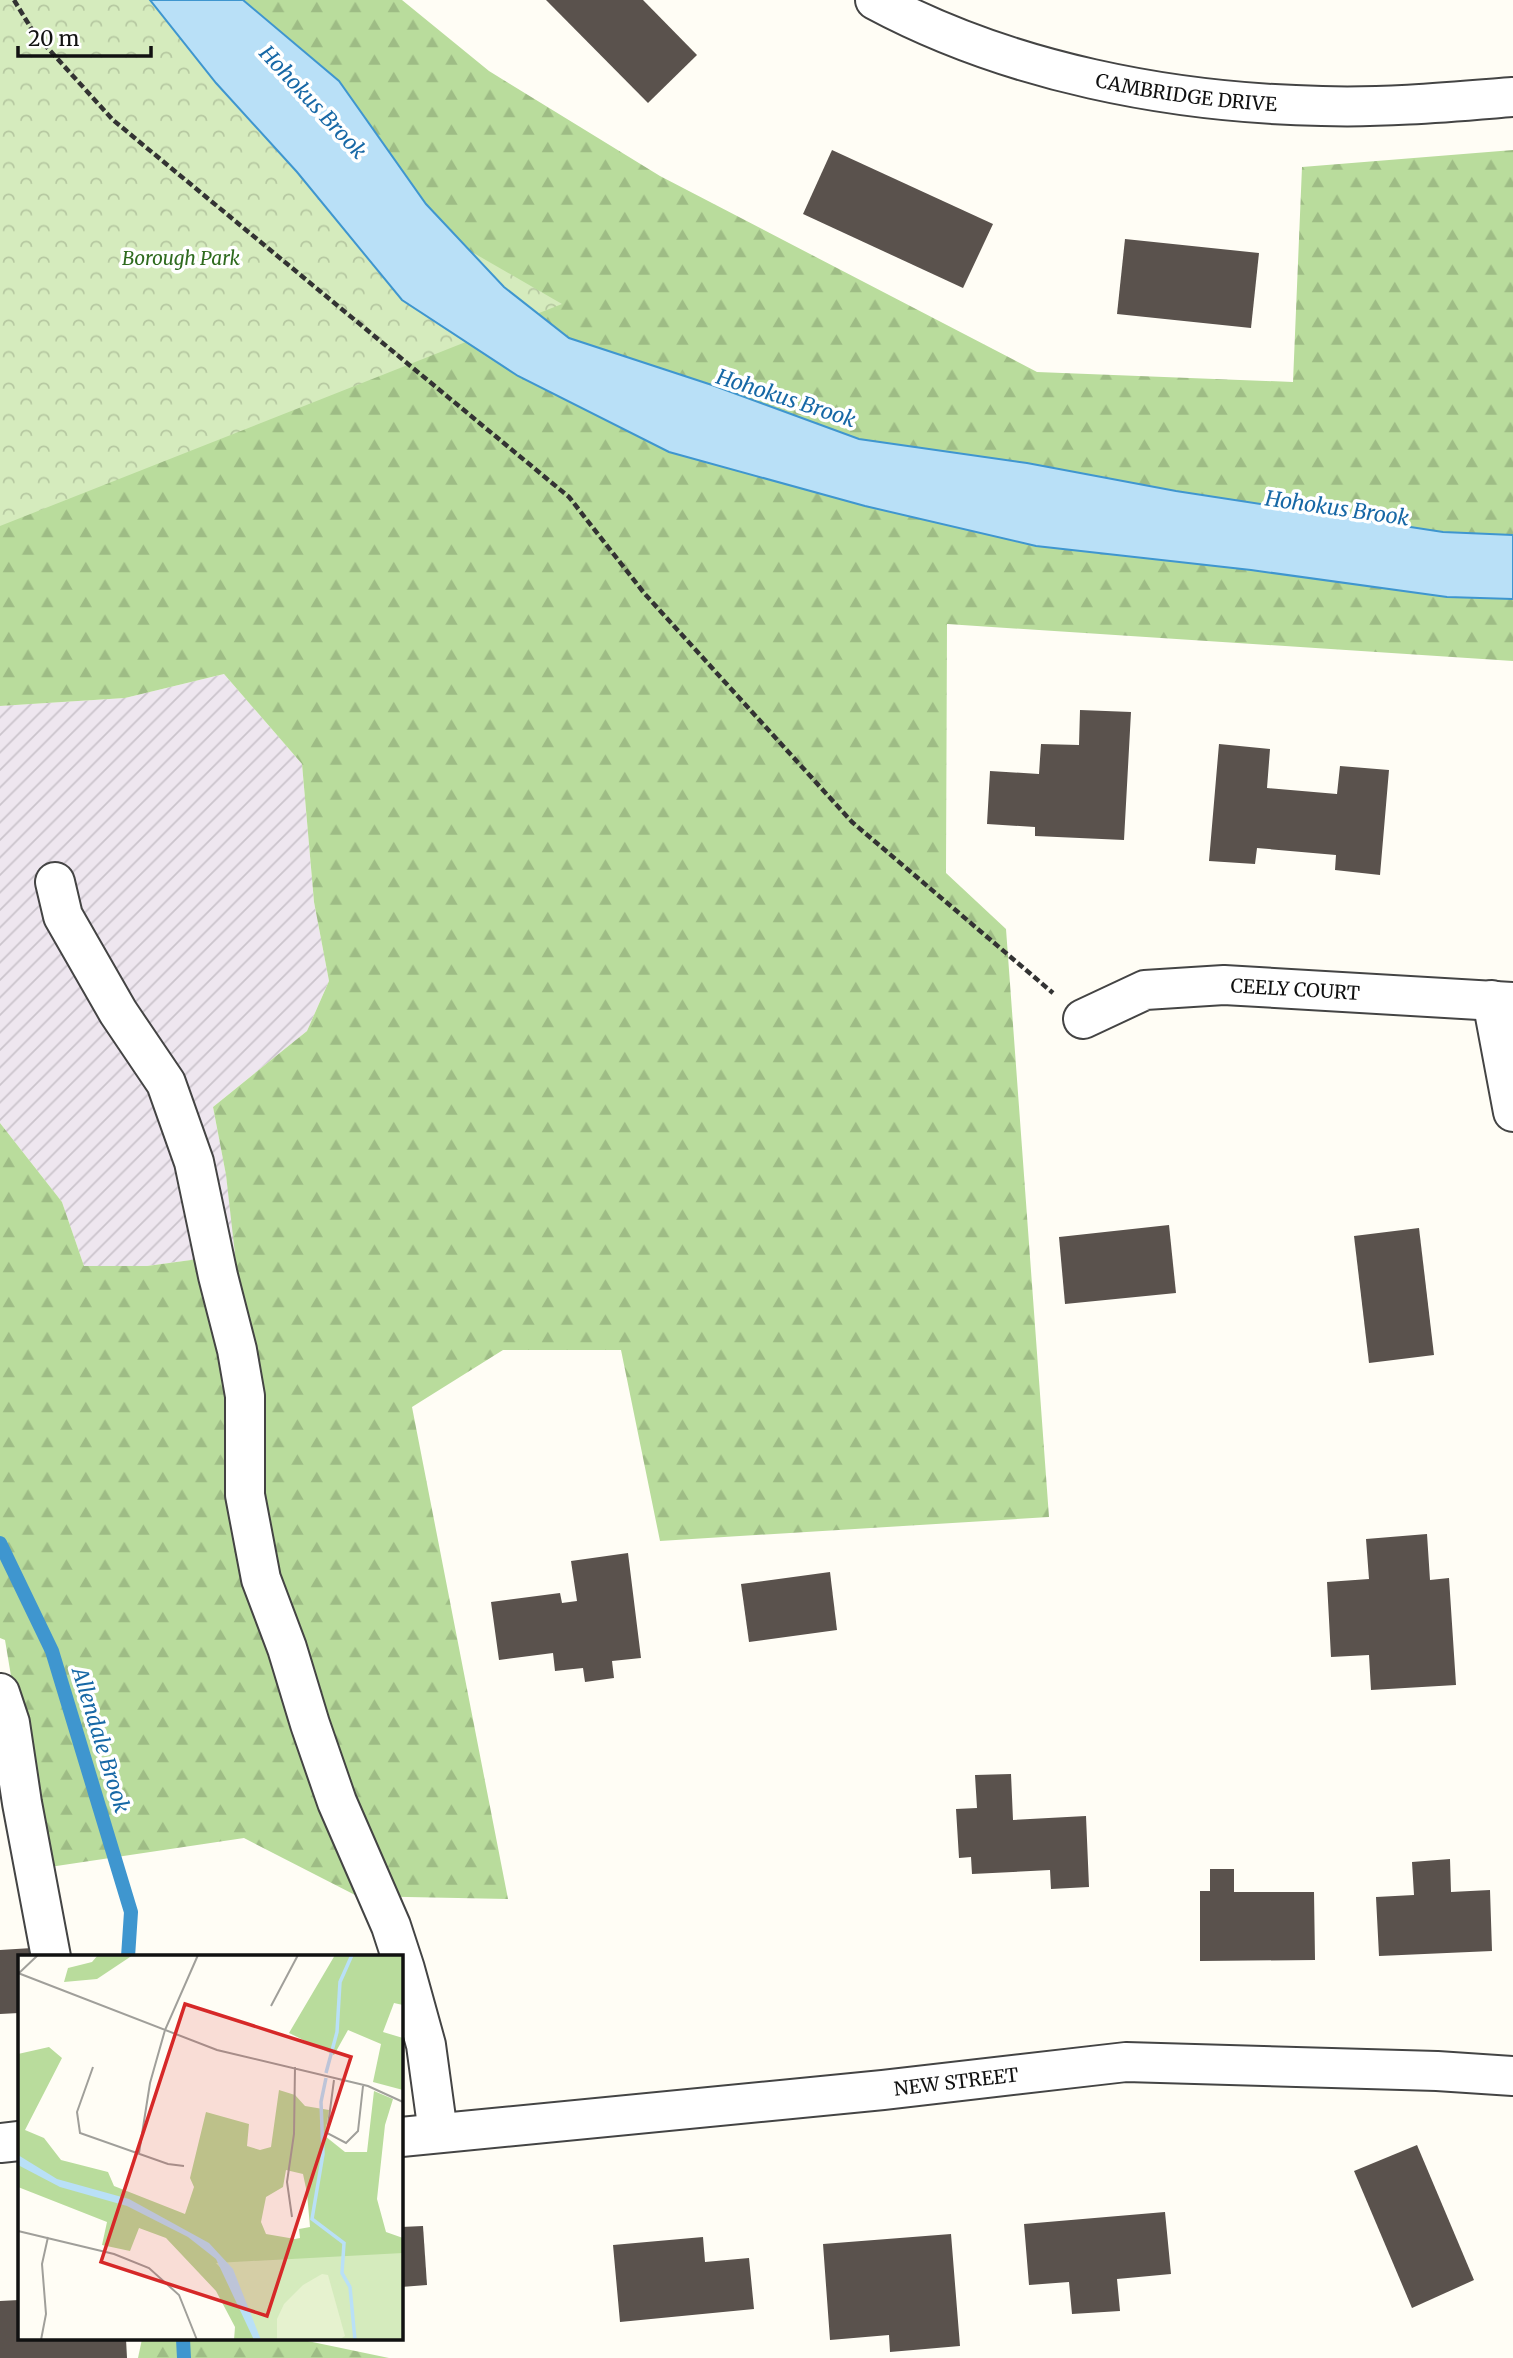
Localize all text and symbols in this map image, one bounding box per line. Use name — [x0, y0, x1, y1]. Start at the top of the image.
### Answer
scale bar — [18, 14, 150, 58]
text: 20 m — [28, 25, 80, 52]
water label: Hohokus Brook — [253, 39, 373, 165]
street label: CAMBRIDGE DRIVE — [1093, 68, 1278, 116]
park label: Borough Park — [122, 246, 241, 270]
water label: Hohokus Brook — [712, 362, 860, 433]
water label: Hohokus Brook — [1262, 484, 1411, 532]
street label: CEELY COURT — [1230, 973, 1361, 1005]
water label: Allendale Brook — [66, 1662, 136, 1816]
inset map — [18, 1955, 402, 2340]
street label: NEW STREET — [893, 2062, 1020, 2101]

